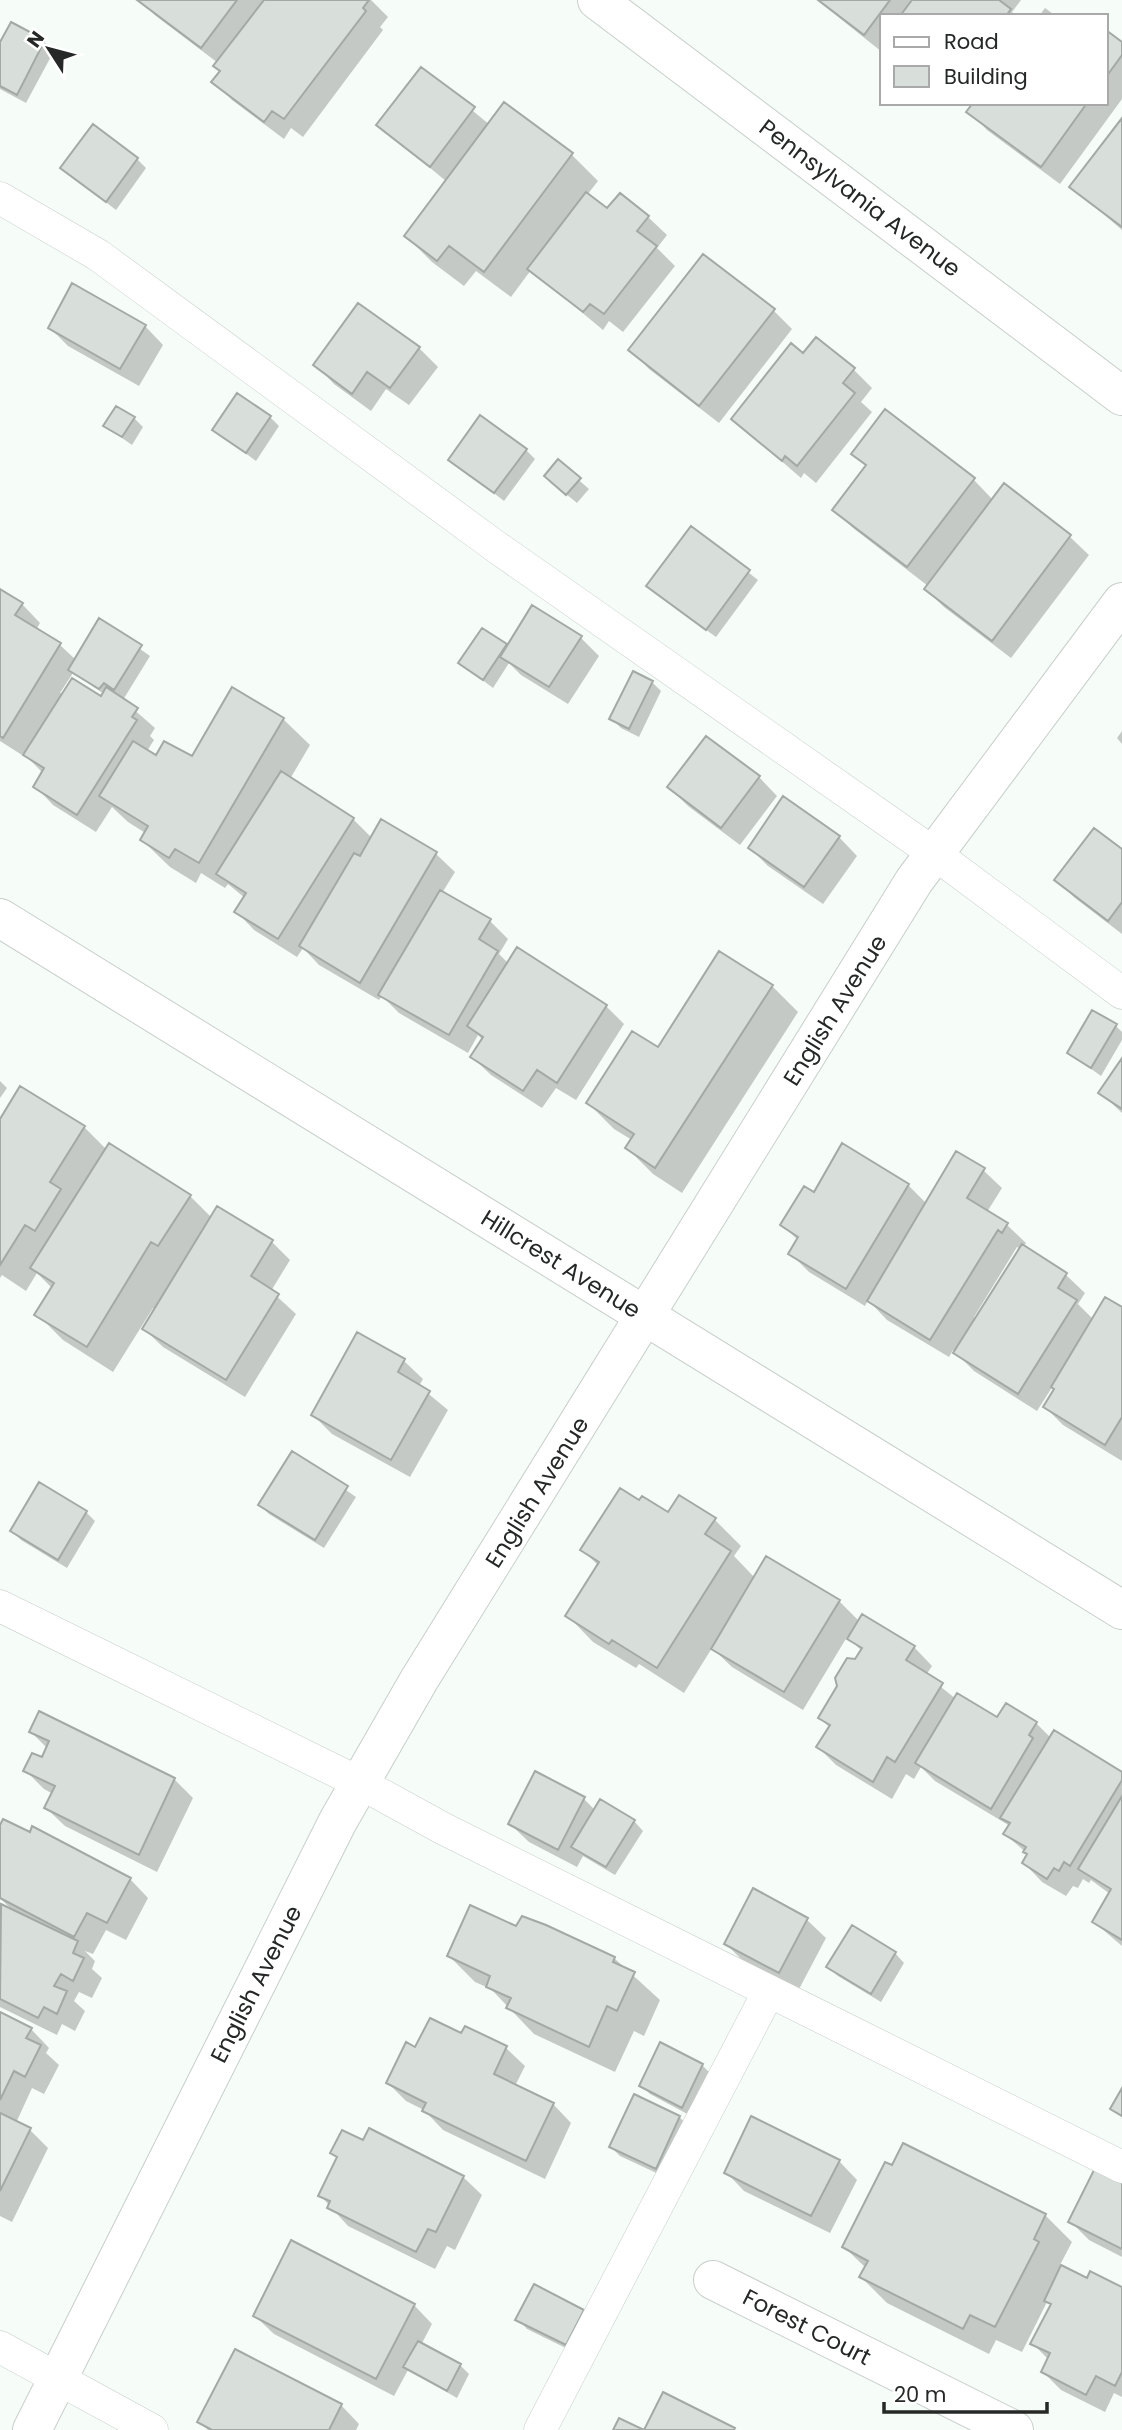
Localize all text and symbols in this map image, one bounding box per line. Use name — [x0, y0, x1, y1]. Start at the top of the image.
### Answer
north arrow — [14, 14, 84, 84]
legend — [880, 14, 1108, 105]
text: N — [21, 26, 51, 53]
text: Road — [944, 27, 999, 56]
text: Building — [944, 62, 1028, 91]
street label: Pennsylvania Avenue — [753, 112, 967, 284]
street label: English Avenue — [776, 928, 894, 1092]
street label: Hillcrest Avenue — [475, 1202, 647, 1326]
street label: English Avenue — [478, 1410, 596, 1574]
street label: English Avenue — [203, 1900, 309, 2068]
street label: Forest Court — [737, 2281, 877, 2373]
scale bar — [884, 2370, 1047, 2414]
text: 20 m — [894, 2380, 947, 2409]

